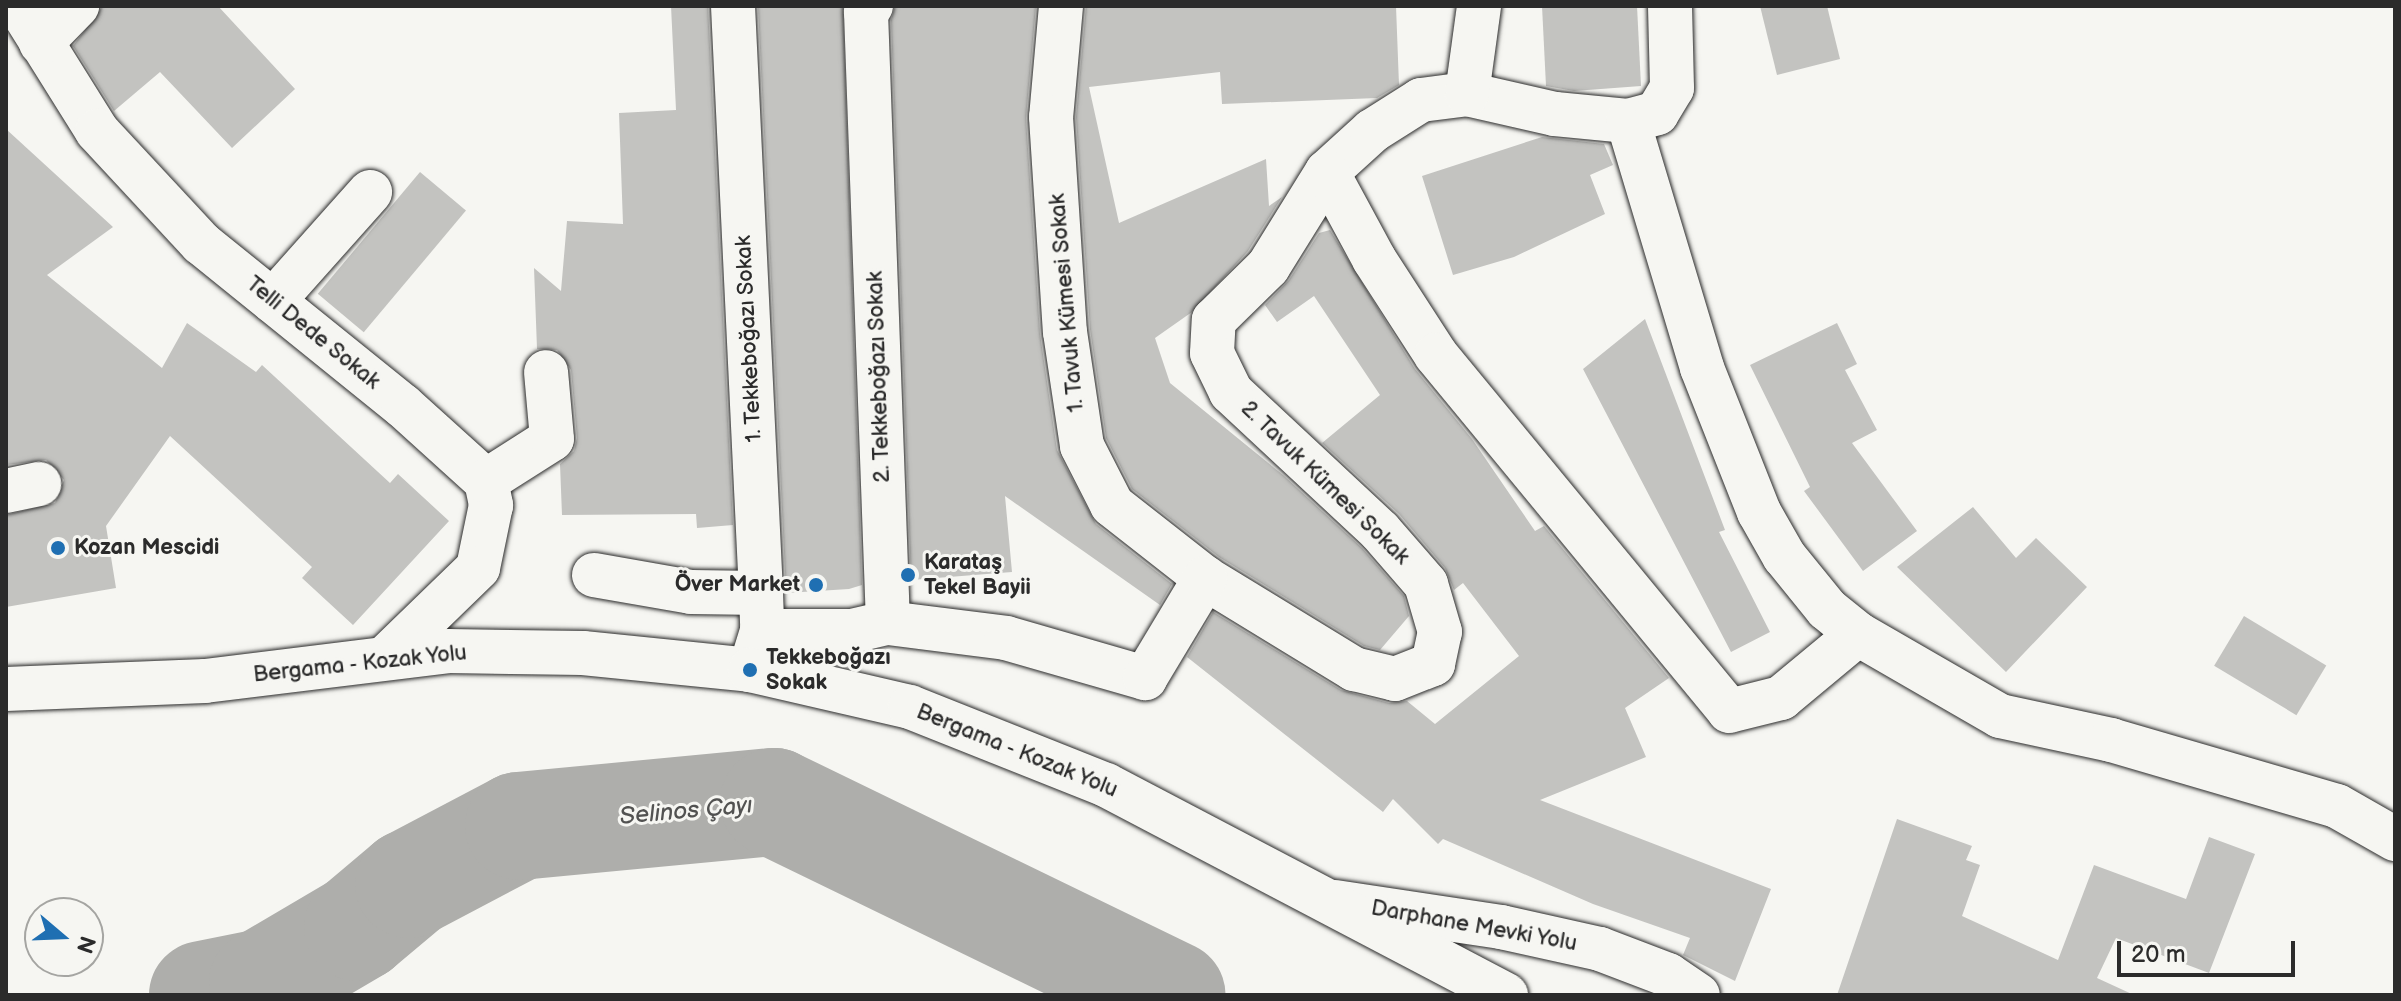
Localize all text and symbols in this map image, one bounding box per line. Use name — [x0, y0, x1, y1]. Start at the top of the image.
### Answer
street label: 1. Tavuk Kümesi Sokak — [1044, 192, 1090, 414]
street label: 1. Tekkeboğazı Sokak — [730, 234, 768, 444]
street label: 2. Tekkeboğazı Sokak — [862, 270, 896, 484]
street label: Telli Dede Sokak — [241, 271, 385, 395]
street label: 2. Tavuk Kümesi Sokak — [1235, 395, 1415, 571]
place label: Kozan Mescidi — [74, 535, 220, 561]
marker: Kozan Mescidi — [49, 539, 67, 557]
place label: Karataş Tekel Bayii — [924, 549, 1031, 600]
marker: Karataş Tekel Bayii — [899, 566, 917, 584]
place label: Över Market — [675, 572, 800, 598]
marker: Över Market — [807, 576, 825, 594]
street label: Bergama - Kozak Yolu — [250, 639, 470, 689]
place label: Tekkeboğazı Sokak — [766, 644, 891, 696]
marker: Tekkeboğazı Sokak — [741, 661, 759, 679]
street label: Bergama - Kozak Yolu — [911, 698, 1123, 804]
water label: Selinos Çayı — [618, 791, 754, 831]
street label: Darphane Mevki Yolu — [1368, 895, 1580, 957]
north arrow — [24, 897, 104, 977]
scale bar — [2121, 925, 2299, 975]
text: N — [70, 932, 101, 957]
text: 20 m — [2131, 940, 2186, 969]

